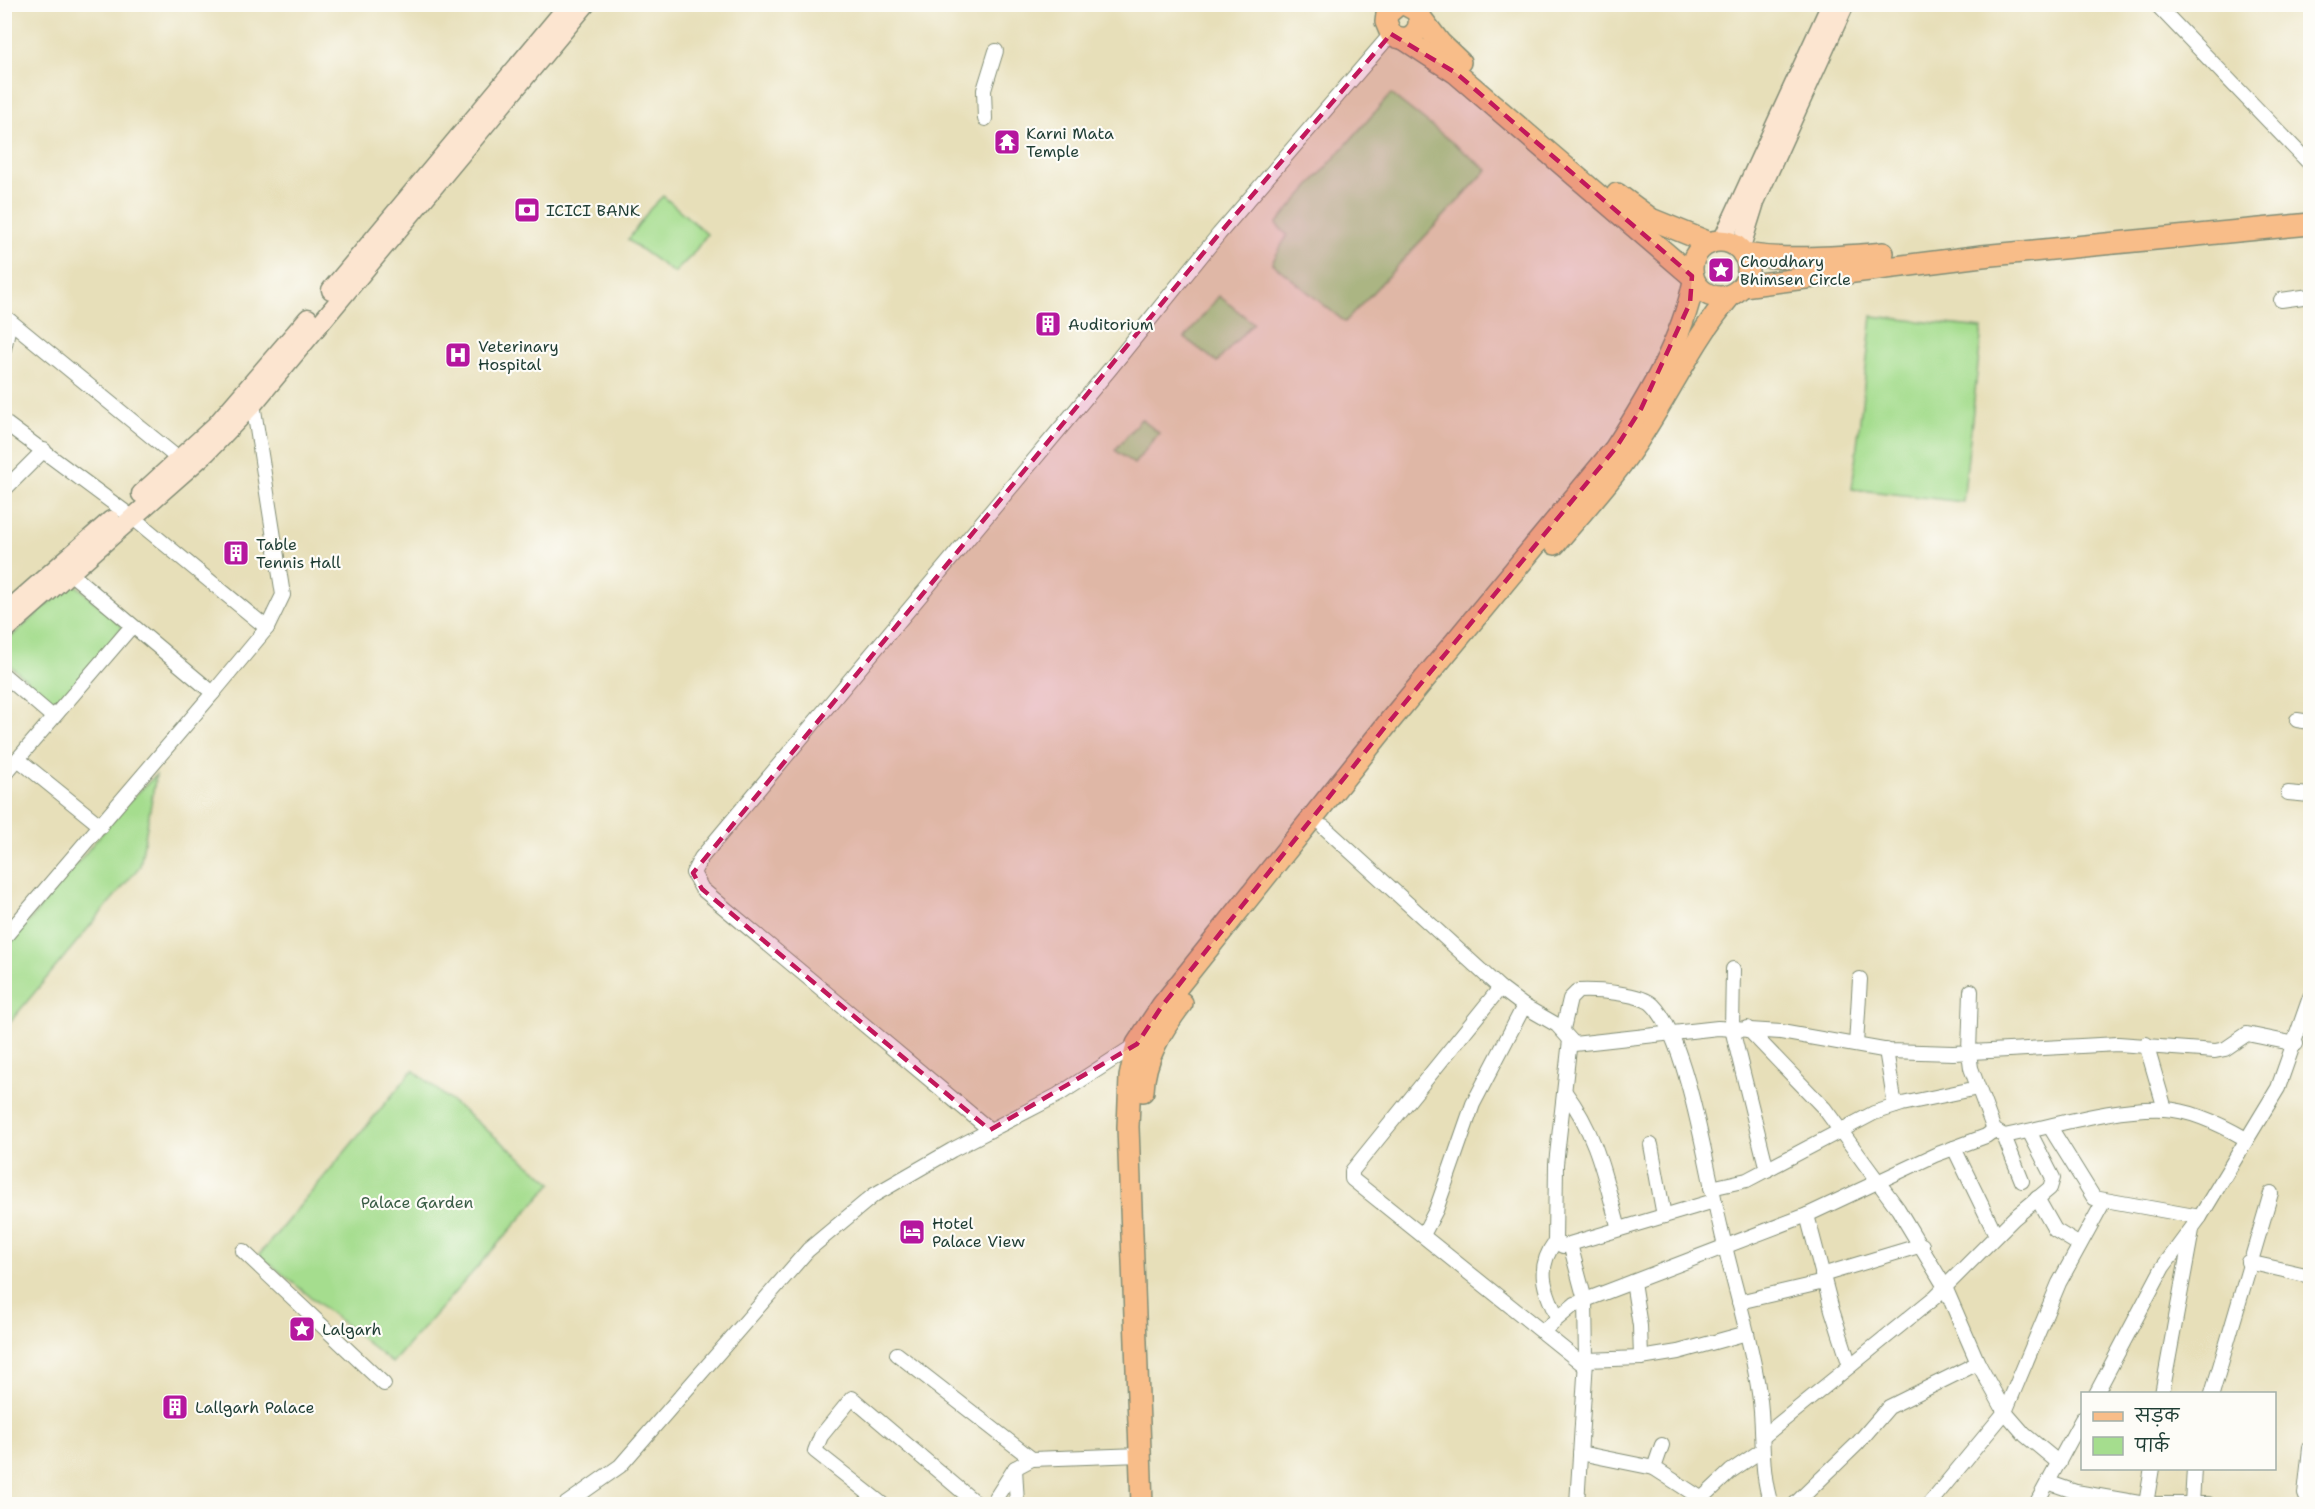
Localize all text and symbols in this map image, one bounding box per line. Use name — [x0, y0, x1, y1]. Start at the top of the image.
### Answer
place label: Karni Mata Temple — [1026, 123, 1114, 162]
temple icon: Karni Mata Temple — [992, 127, 1022, 157]
bank icon: ICICI BANK — [512, 195, 542, 225]
place label: ICICI BANK — [546, 200, 641, 221]
place label: Choudhary Bhimsen Circle — [1740, 251, 1851, 290]
place icon: Choudhary Bhimsen Circle — [1706, 255, 1736, 285]
building icon: Auditorium — [1033, 309, 1063, 339]
place label: Auditorium — [1068, 314, 1154, 335]
place label: Veterinary Hospital — [478, 336, 559, 375]
hospital icon: Veterinary Hospital — [443, 340, 473, 370]
place label: Table Tennis Hall — [256, 534, 341, 573]
building icon: Table Tennis Hall — [221, 538, 251, 568]
park label: Palace Garden — [361, 1192, 474, 1213]
place label: Hotel Palace View — [932, 1213, 1025, 1252]
hotel icon: Hotel Palace View — [897, 1217, 927, 1247]
place icon: Lalgarh — [287, 1314, 317, 1344]
place label: Lalgarh — [322, 1319, 381, 1340]
building icon: Lallgarh Palace — [160, 1392, 190, 1422]
legend — [2081, 1392, 2276, 1470]
place label: Lallgarh Palace — [195, 1397, 315, 1418]
text: सड़क — [2134, 1404, 2180, 1428]
text: पार्क — [2134, 1432, 2170, 1458]

